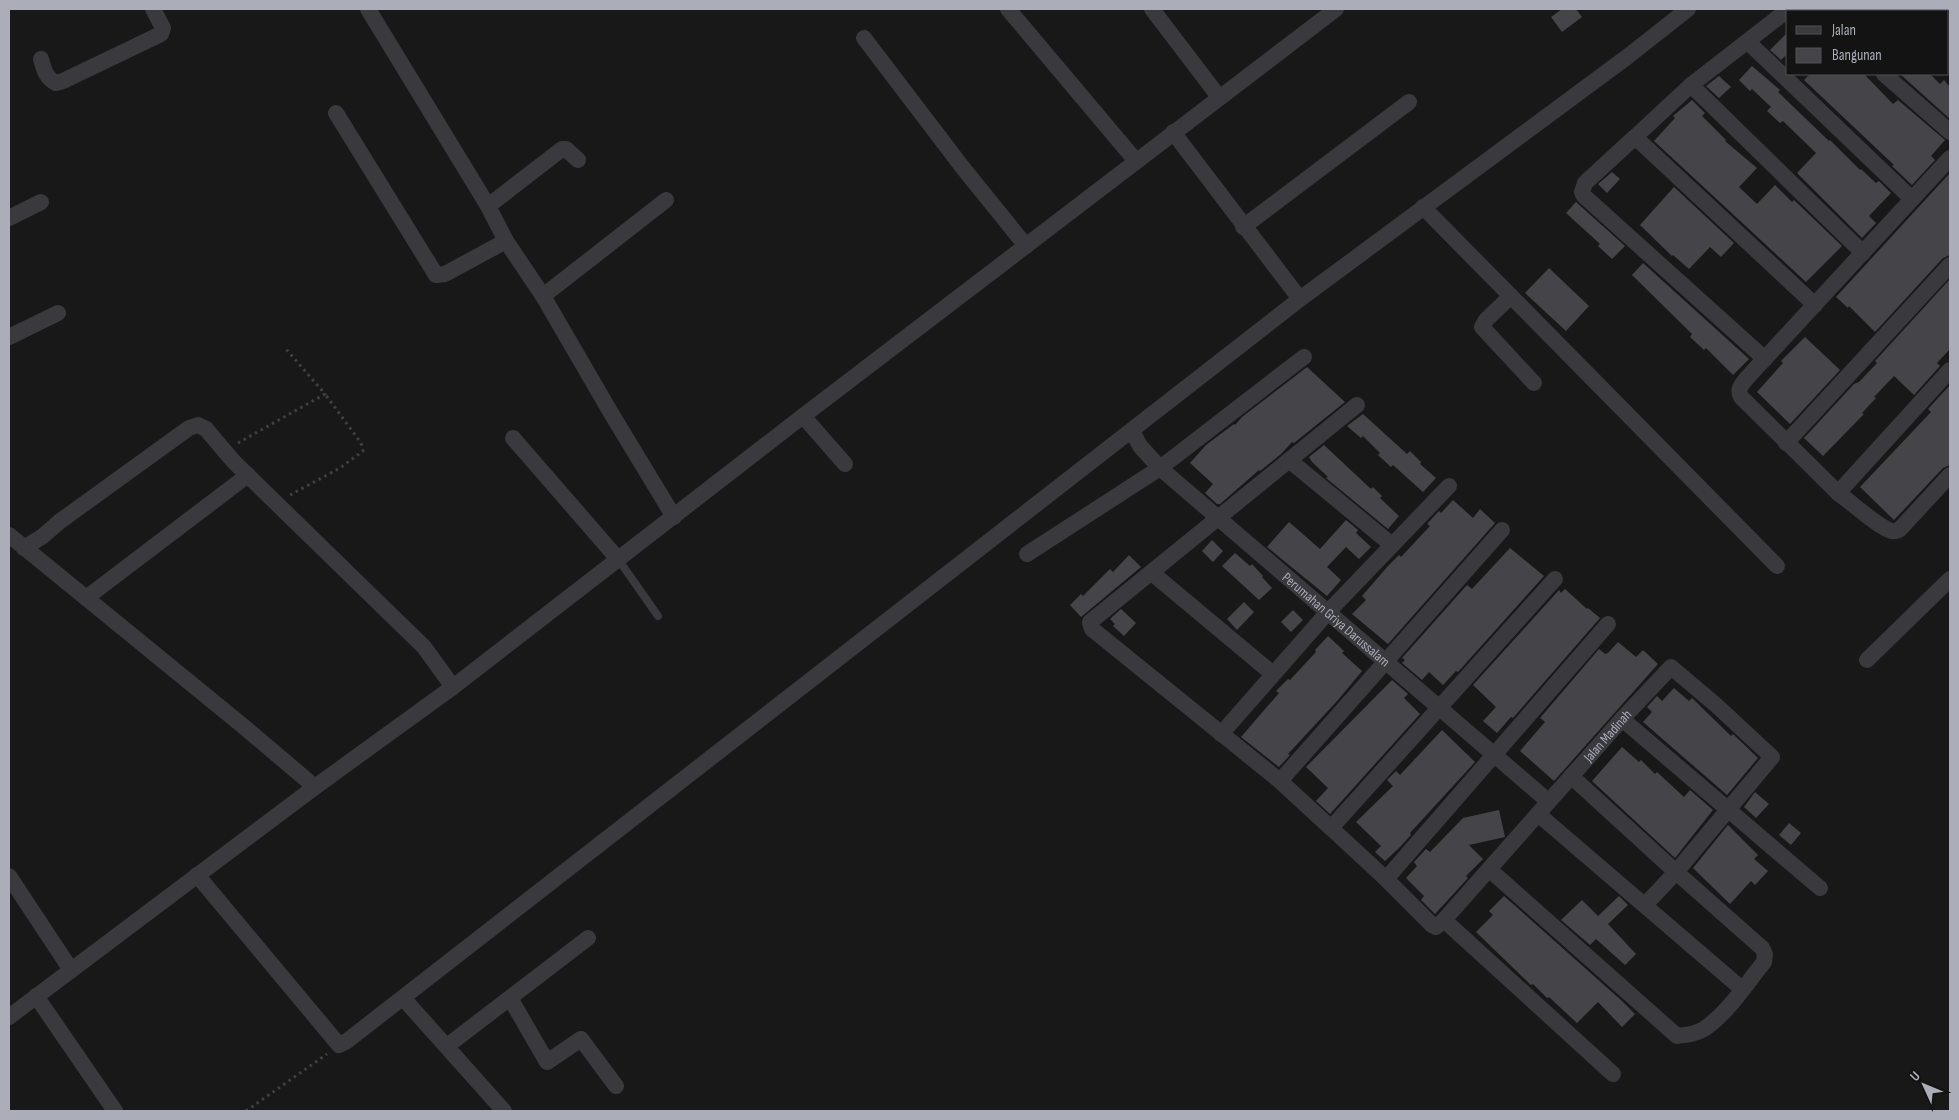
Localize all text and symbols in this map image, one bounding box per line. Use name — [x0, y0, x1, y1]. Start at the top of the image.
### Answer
legend — [1786, 10, 1949, 75]
text: Jalan — [1831, 21, 1856, 40]
text: Bangunan — [1832, 46, 1882, 65]
street label: Perumahan Griya Darussalam — [1279, 569, 1393, 670]
street label: Jalan Madinah — [1579, 706, 1635, 766]
north arrow — [1899, 1060, 1949, 1110]
text: U — [1906, 1068, 1924, 1085]

